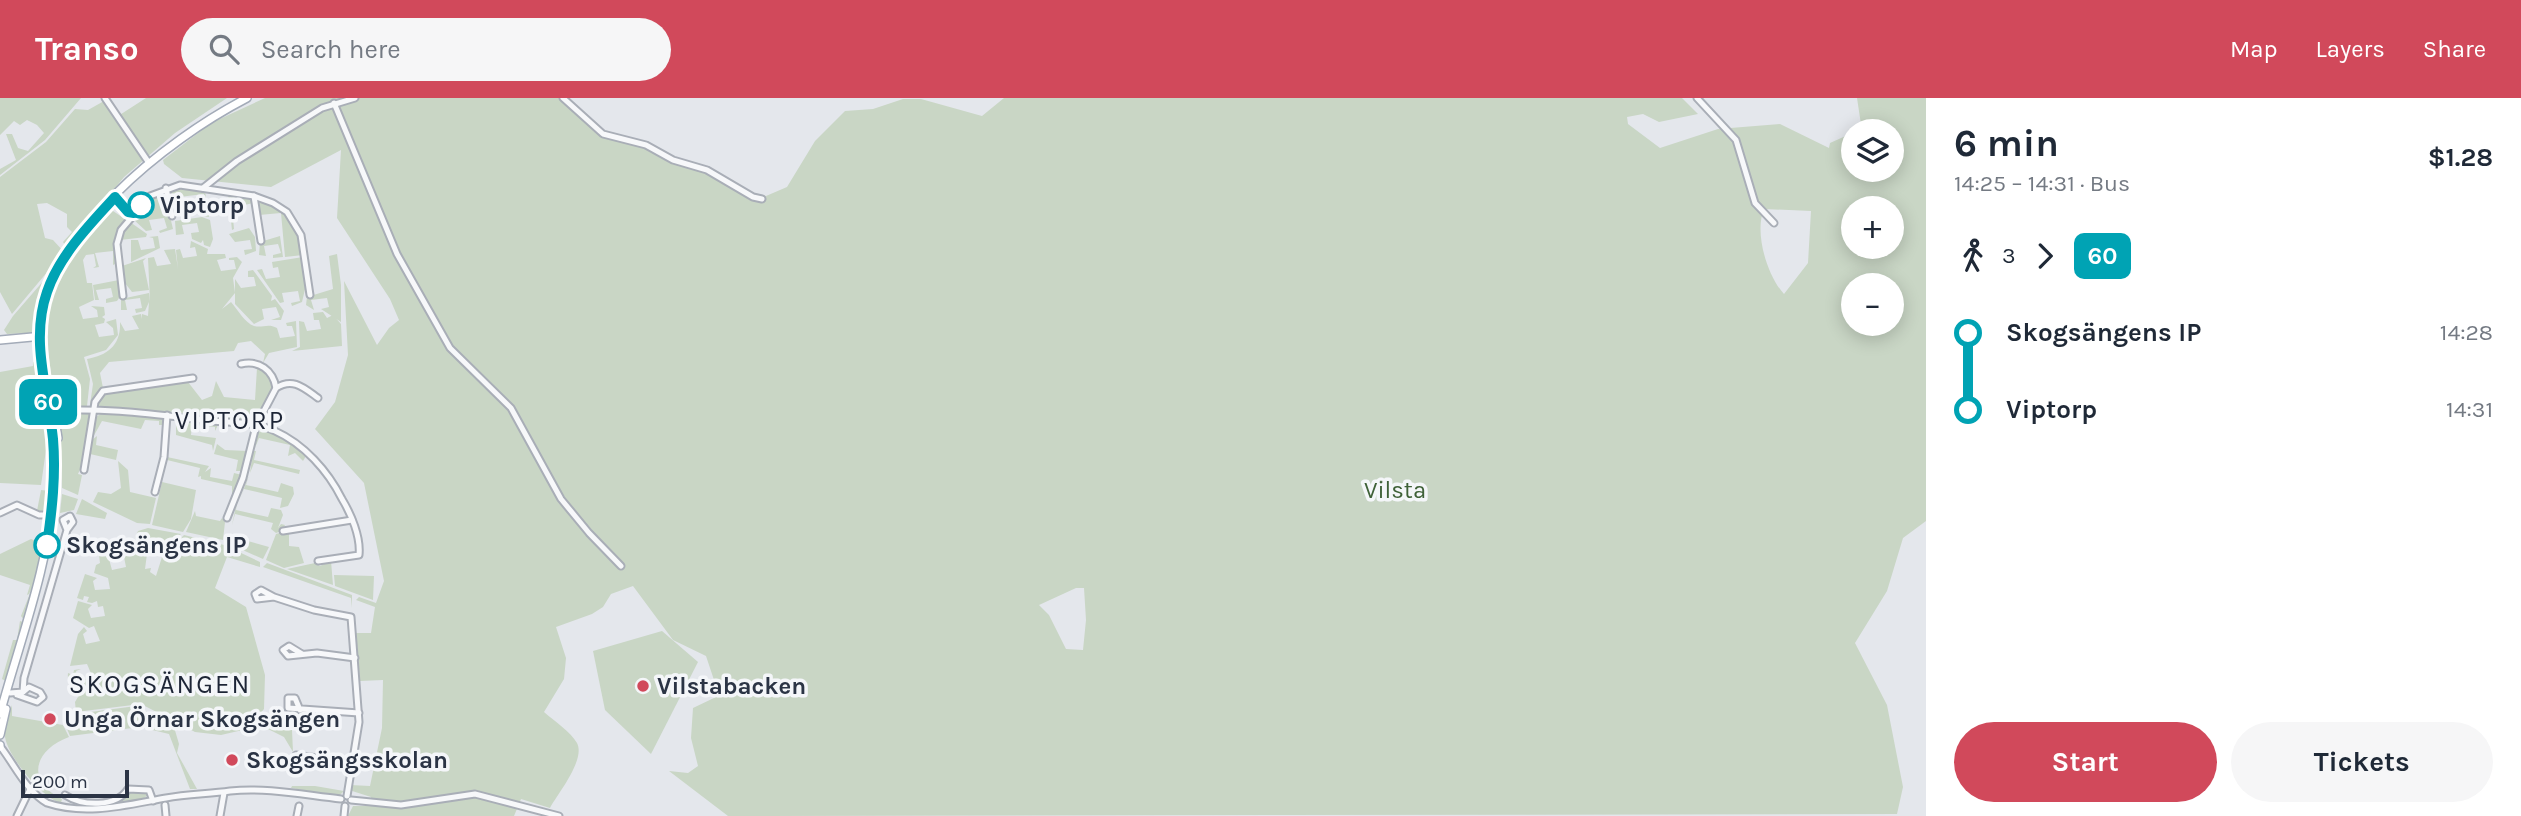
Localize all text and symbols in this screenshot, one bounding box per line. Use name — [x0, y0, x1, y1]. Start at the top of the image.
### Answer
search box — [181, 18, 671, 81]
text: Transo — [35, 30, 139, 68]
icon: search — [205, 30, 243, 68]
text: Search here — [261, 34, 401, 65]
text: Map — [2230, 35, 2278, 63]
text: Layers — [2316, 35, 2385, 63]
text: Share — [2423, 35, 2486, 63]
map controls — [1841, 119, 1904, 336]
button: layers — [1841, 119, 1904, 182]
text: 6 min — [1954, 121, 2059, 166]
text: $1.28 — [2428, 142, 2493, 173]
text: 14:25 – 14:31 · Bus — [1954, 170, 2130, 197]
place label: Viptorp — [160, 191, 244, 219]
marker: Viptorp — [128, 192, 154, 218]
button: + — [1841, 196, 1904, 259]
icon: walk — [1954, 237, 1992, 275]
icon: forward — [2026, 237, 2064, 275]
text: 3 — [2002, 242, 2016, 269]
text: 60 — [2088, 242, 2117, 270]
button: − — [1841, 273, 1904, 336]
text: Skogsängens IP — [2006, 317, 2201, 348]
text: 14:28 — [2440, 319, 2493, 346]
line badge: 60 — [16, 379, 80, 425]
text: 60 — [33, 388, 63, 416]
text: Viptorp — [2006, 394, 2097, 425]
text: 14:31 — [2446, 396, 2493, 423]
district label: VIPTORP — [175, 405, 285, 436]
park label: Vilsta — [1364, 476, 1426, 504]
place label: Skogsängens IP — [66, 531, 246, 559]
marker: Skogsängens IP — [34, 532, 60, 558]
district label: SKOGSÄNGEN — [69, 669, 251, 700]
place label: Vilstabacken — [657, 672, 806, 700]
marker: Vilstabacken — [635, 678, 651, 694]
place label: Unga Örnar Skogsängen — [64, 705, 340, 733]
marker: Unga Örnar Skogsängen — [42, 711, 58, 727]
button: Start — [1954, 722, 2217, 802]
button: Tickets — [2231, 722, 2493, 802]
place label: Skogsängsskolan — [246, 746, 448, 774]
marker: Skogsängsskolan — [224, 752, 240, 768]
scale bar — [21, 767, 130, 799]
text: 200 m — [32, 771, 88, 793]

